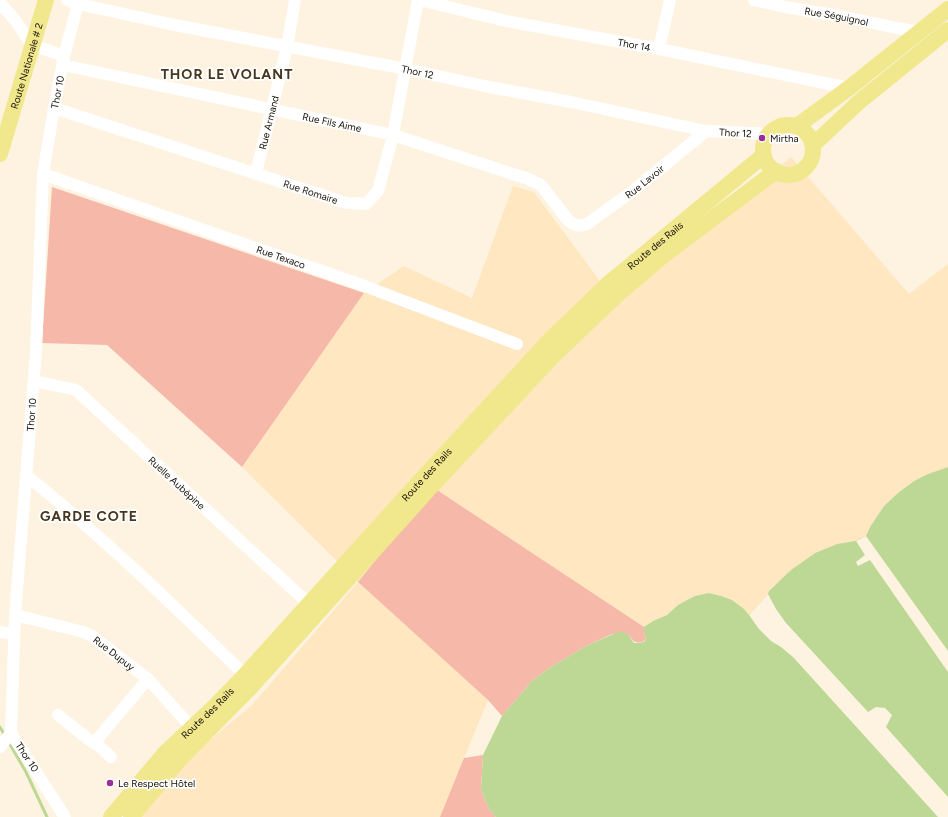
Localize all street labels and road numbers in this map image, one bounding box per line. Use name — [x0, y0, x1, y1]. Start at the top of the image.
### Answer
street label: Rue Séguignol — [804, 4, 870, 28]
street label: Route Nationale # 2 — [7, 21, 45, 111]
street label: Thor 14 — [617, 35, 652, 54]
street label: Thor 12 — [400, 62, 435, 81]
street label: Thor 10 — [48, 74, 67, 110]
street label: Rue Armand — [256, 94, 281, 151]
street label: Rue Fils Aime — [301, 109, 363, 135]
street label: Thor 12 — [719, 125, 752, 140]
street label: Rue Lavoir — [622, 161, 667, 201]
street label: Rue Romaire — [282, 177, 340, 207]
street label: Route des Rails — [624, 218, 686, 272]
street label: Rue Texaco — [255, 242, 307, 271]
street label: Thor 10 — [23, 397, 39, 432]
street label: Route des Rails — [398, 444, 454, 504]
street label: Ruelle Aubépine — [146, 453, 209, 512]
street label: Rue Dupuy — [91, 633, 138, 674]
street label: Route des Rails — [178, 684, 237, 741]
street label: Thor 10 — [12, 739, 42, 775]

